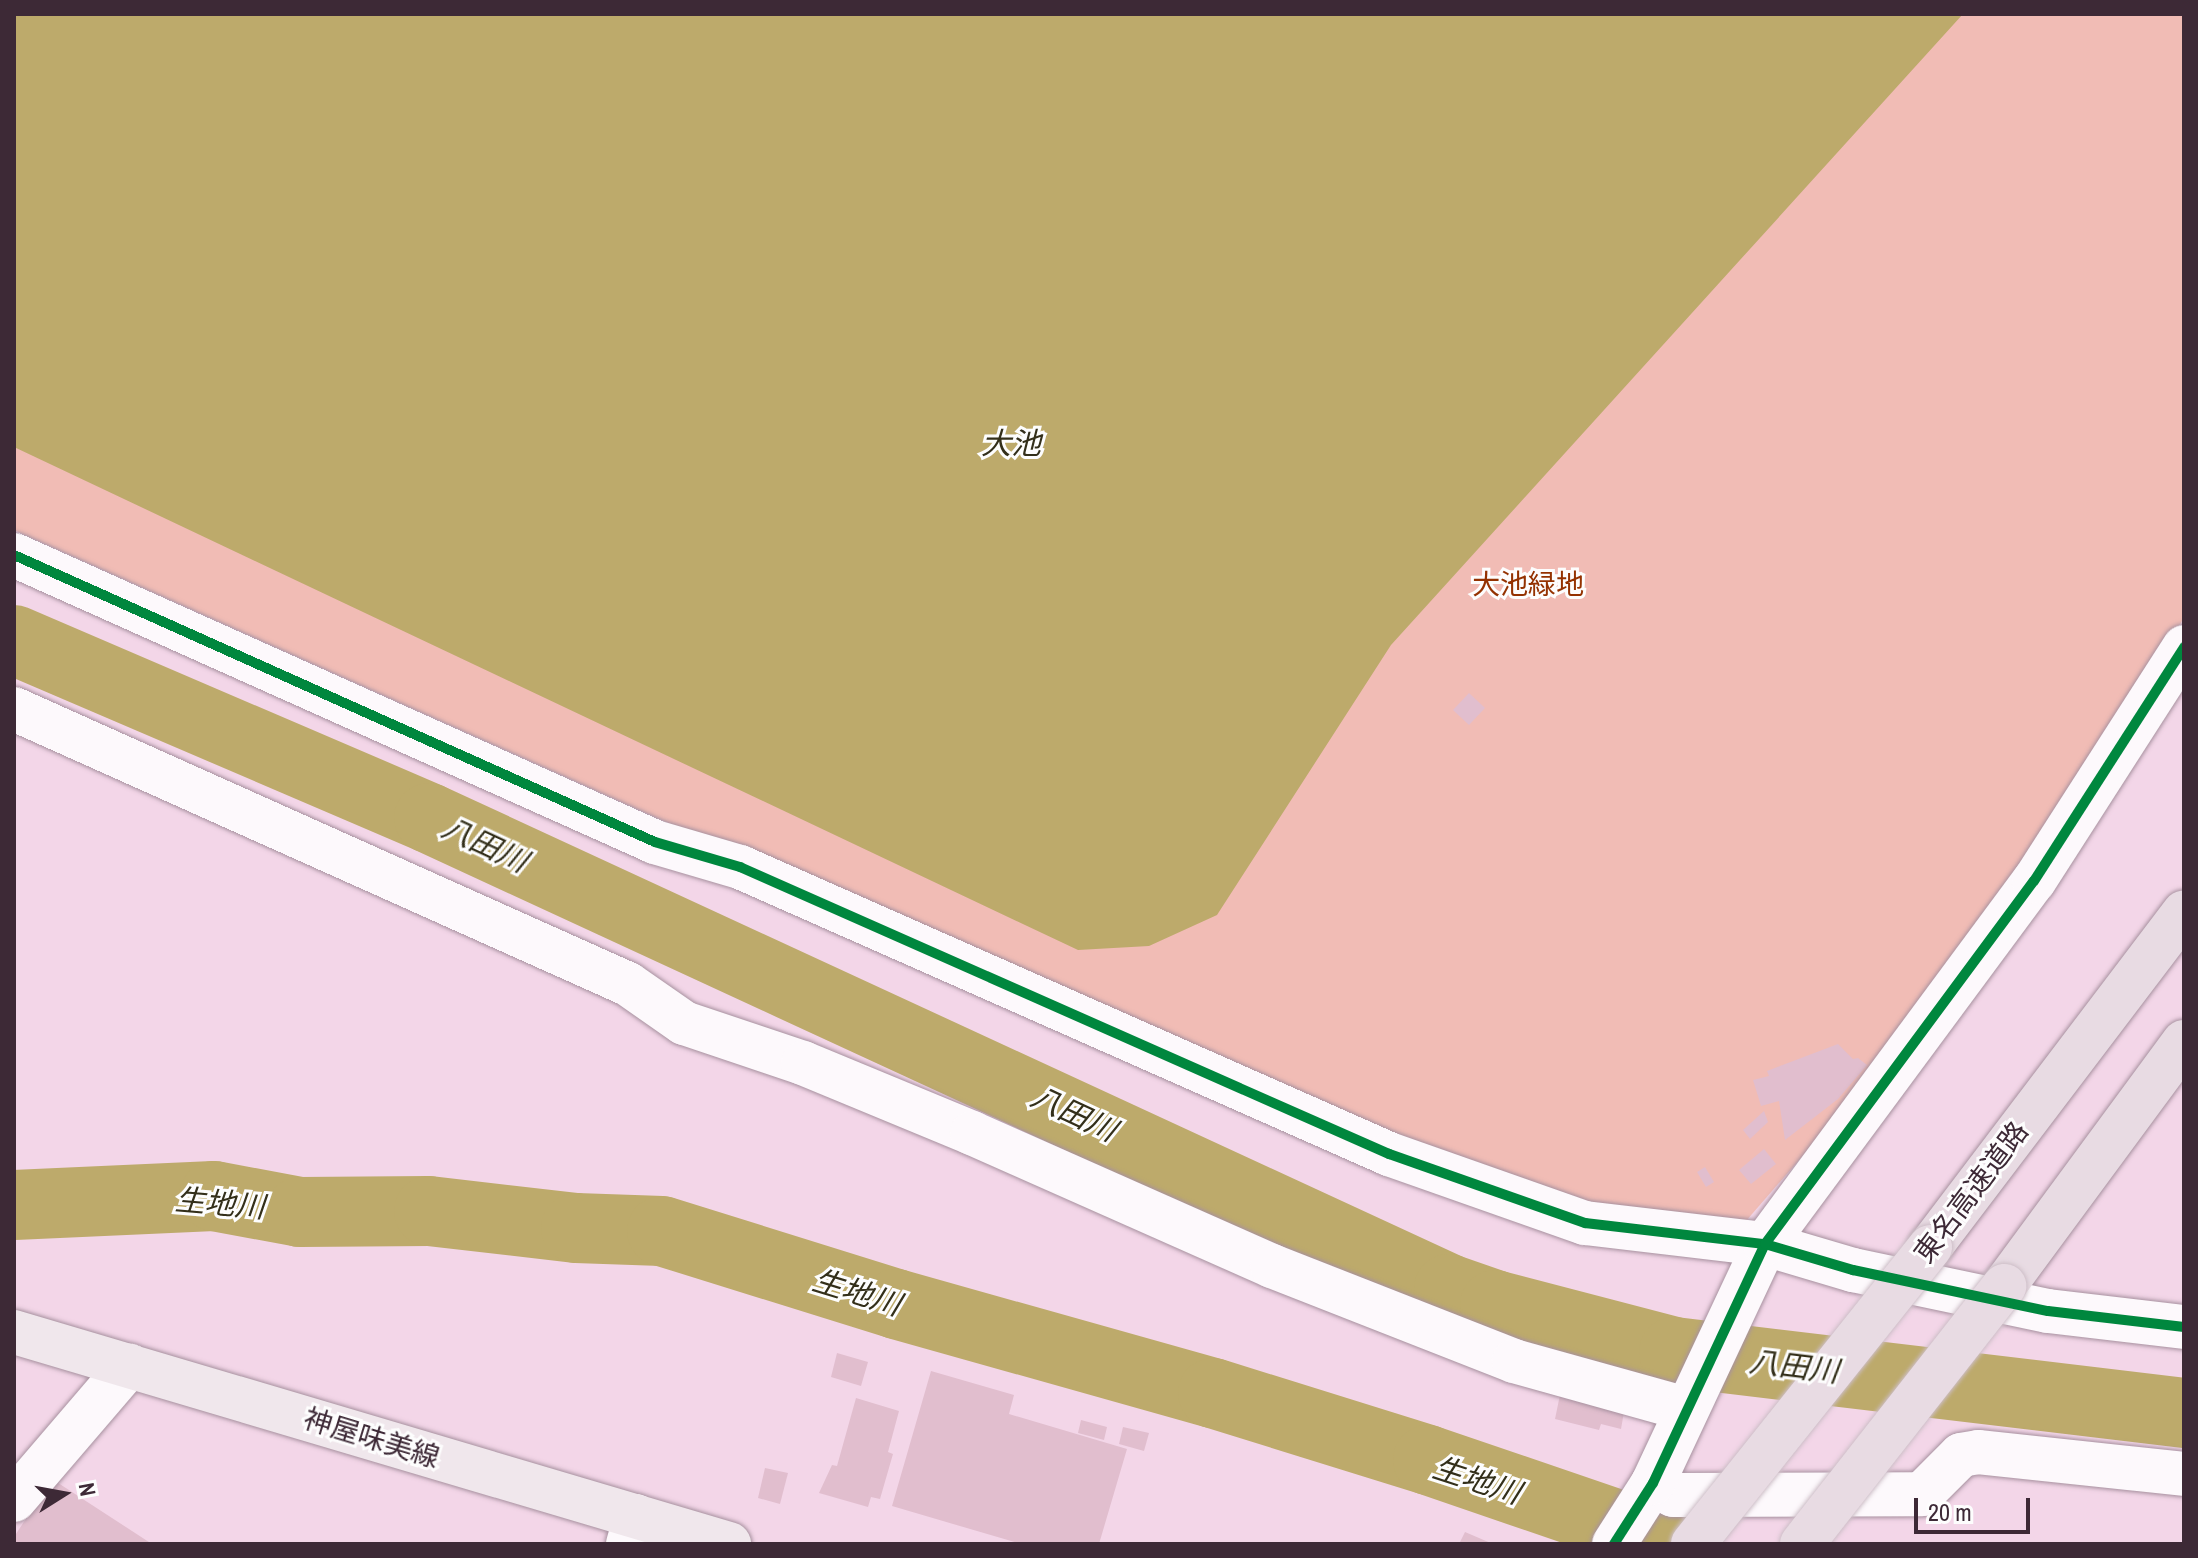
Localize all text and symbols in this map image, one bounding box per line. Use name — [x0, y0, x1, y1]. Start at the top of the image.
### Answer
water label: 大池 — [981, 425, 1041, 461]
park label: 大池緑地 — [1472, 567, 1584, 601]
water label: 八田川 — [437, 809, 533, 879]
water label: 八田川 — [1026, 1078, 1122, 1148]
street label: 東名高速道路 — [1907, 1115, 2035, 1269]
water label: 生地川 — [174, 1181, 266, 1225]
water label: 生地川 — [809, 1262, 905, 1322]
water label: 八田川 — [1747, 1343, 1841, 1389]
street label: 神屋味美線 — [300, 1401, 444, 1475]
water label: 生地川 — [1429, 1449, 1525, 1511]
north arrow — [24, 1454, 104, 1534]
text: N — [72, 1480, 104, 1499]
scale bar — [1918, 1482, 2034, 1532]
text: 20 m — [1928, 1496, 1972, 1528]

